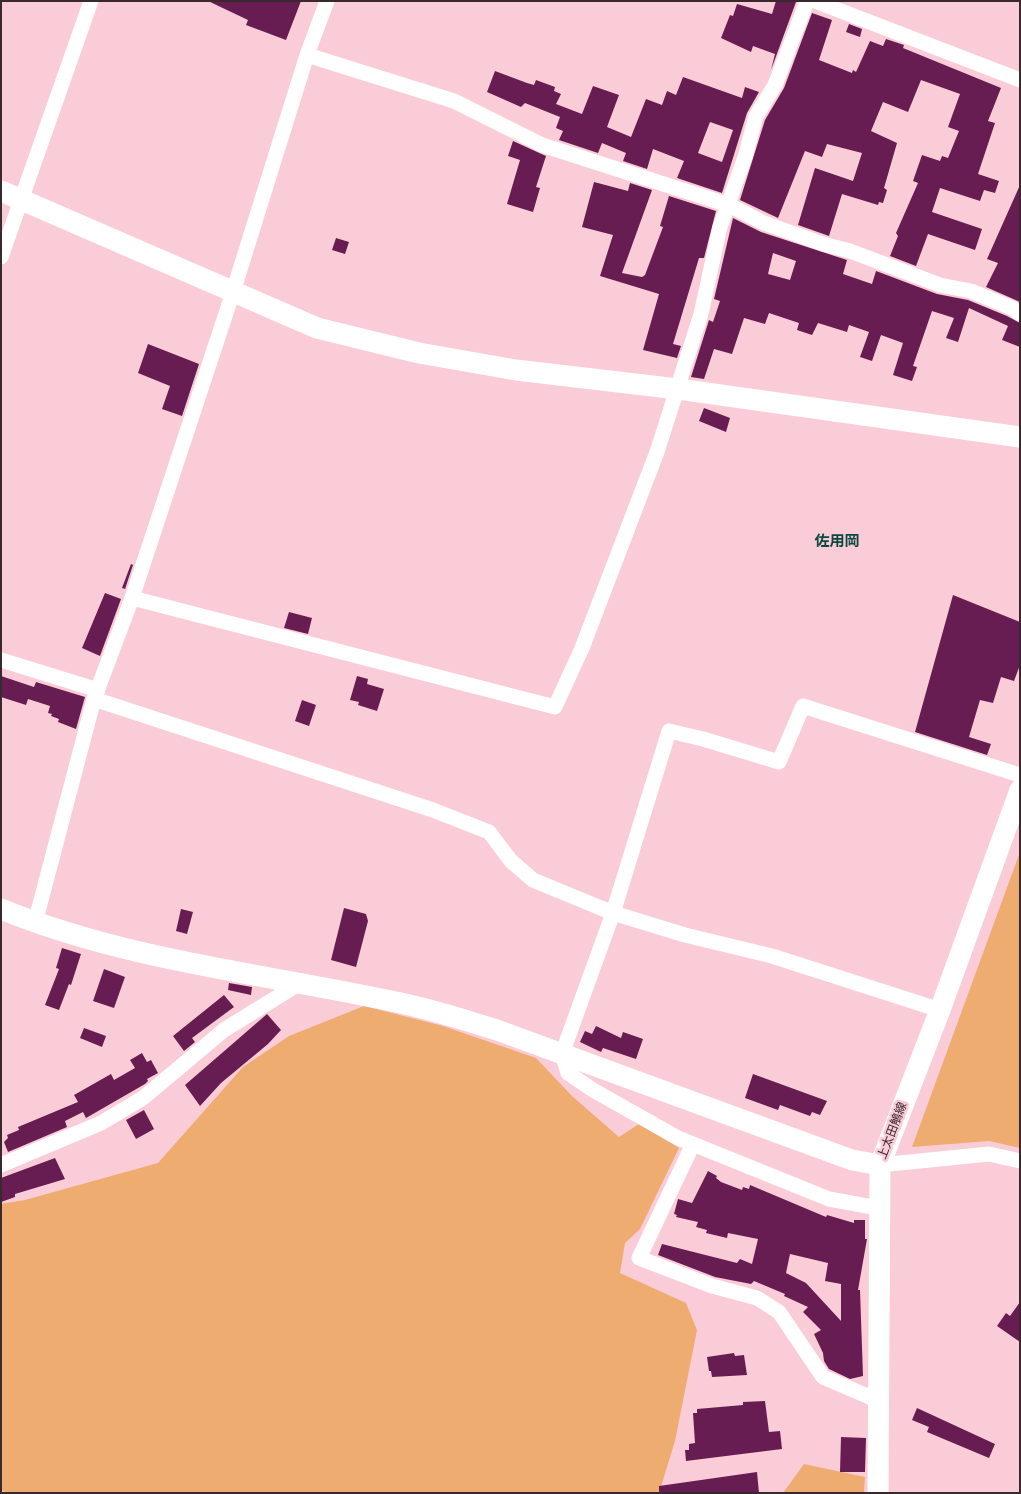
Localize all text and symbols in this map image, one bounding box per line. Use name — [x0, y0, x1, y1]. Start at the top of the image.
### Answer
district label: 佐用岡 — [815, 533, 859, 551]
street label: 上太田鵤線 — [876, 1100, 910, 1162]

